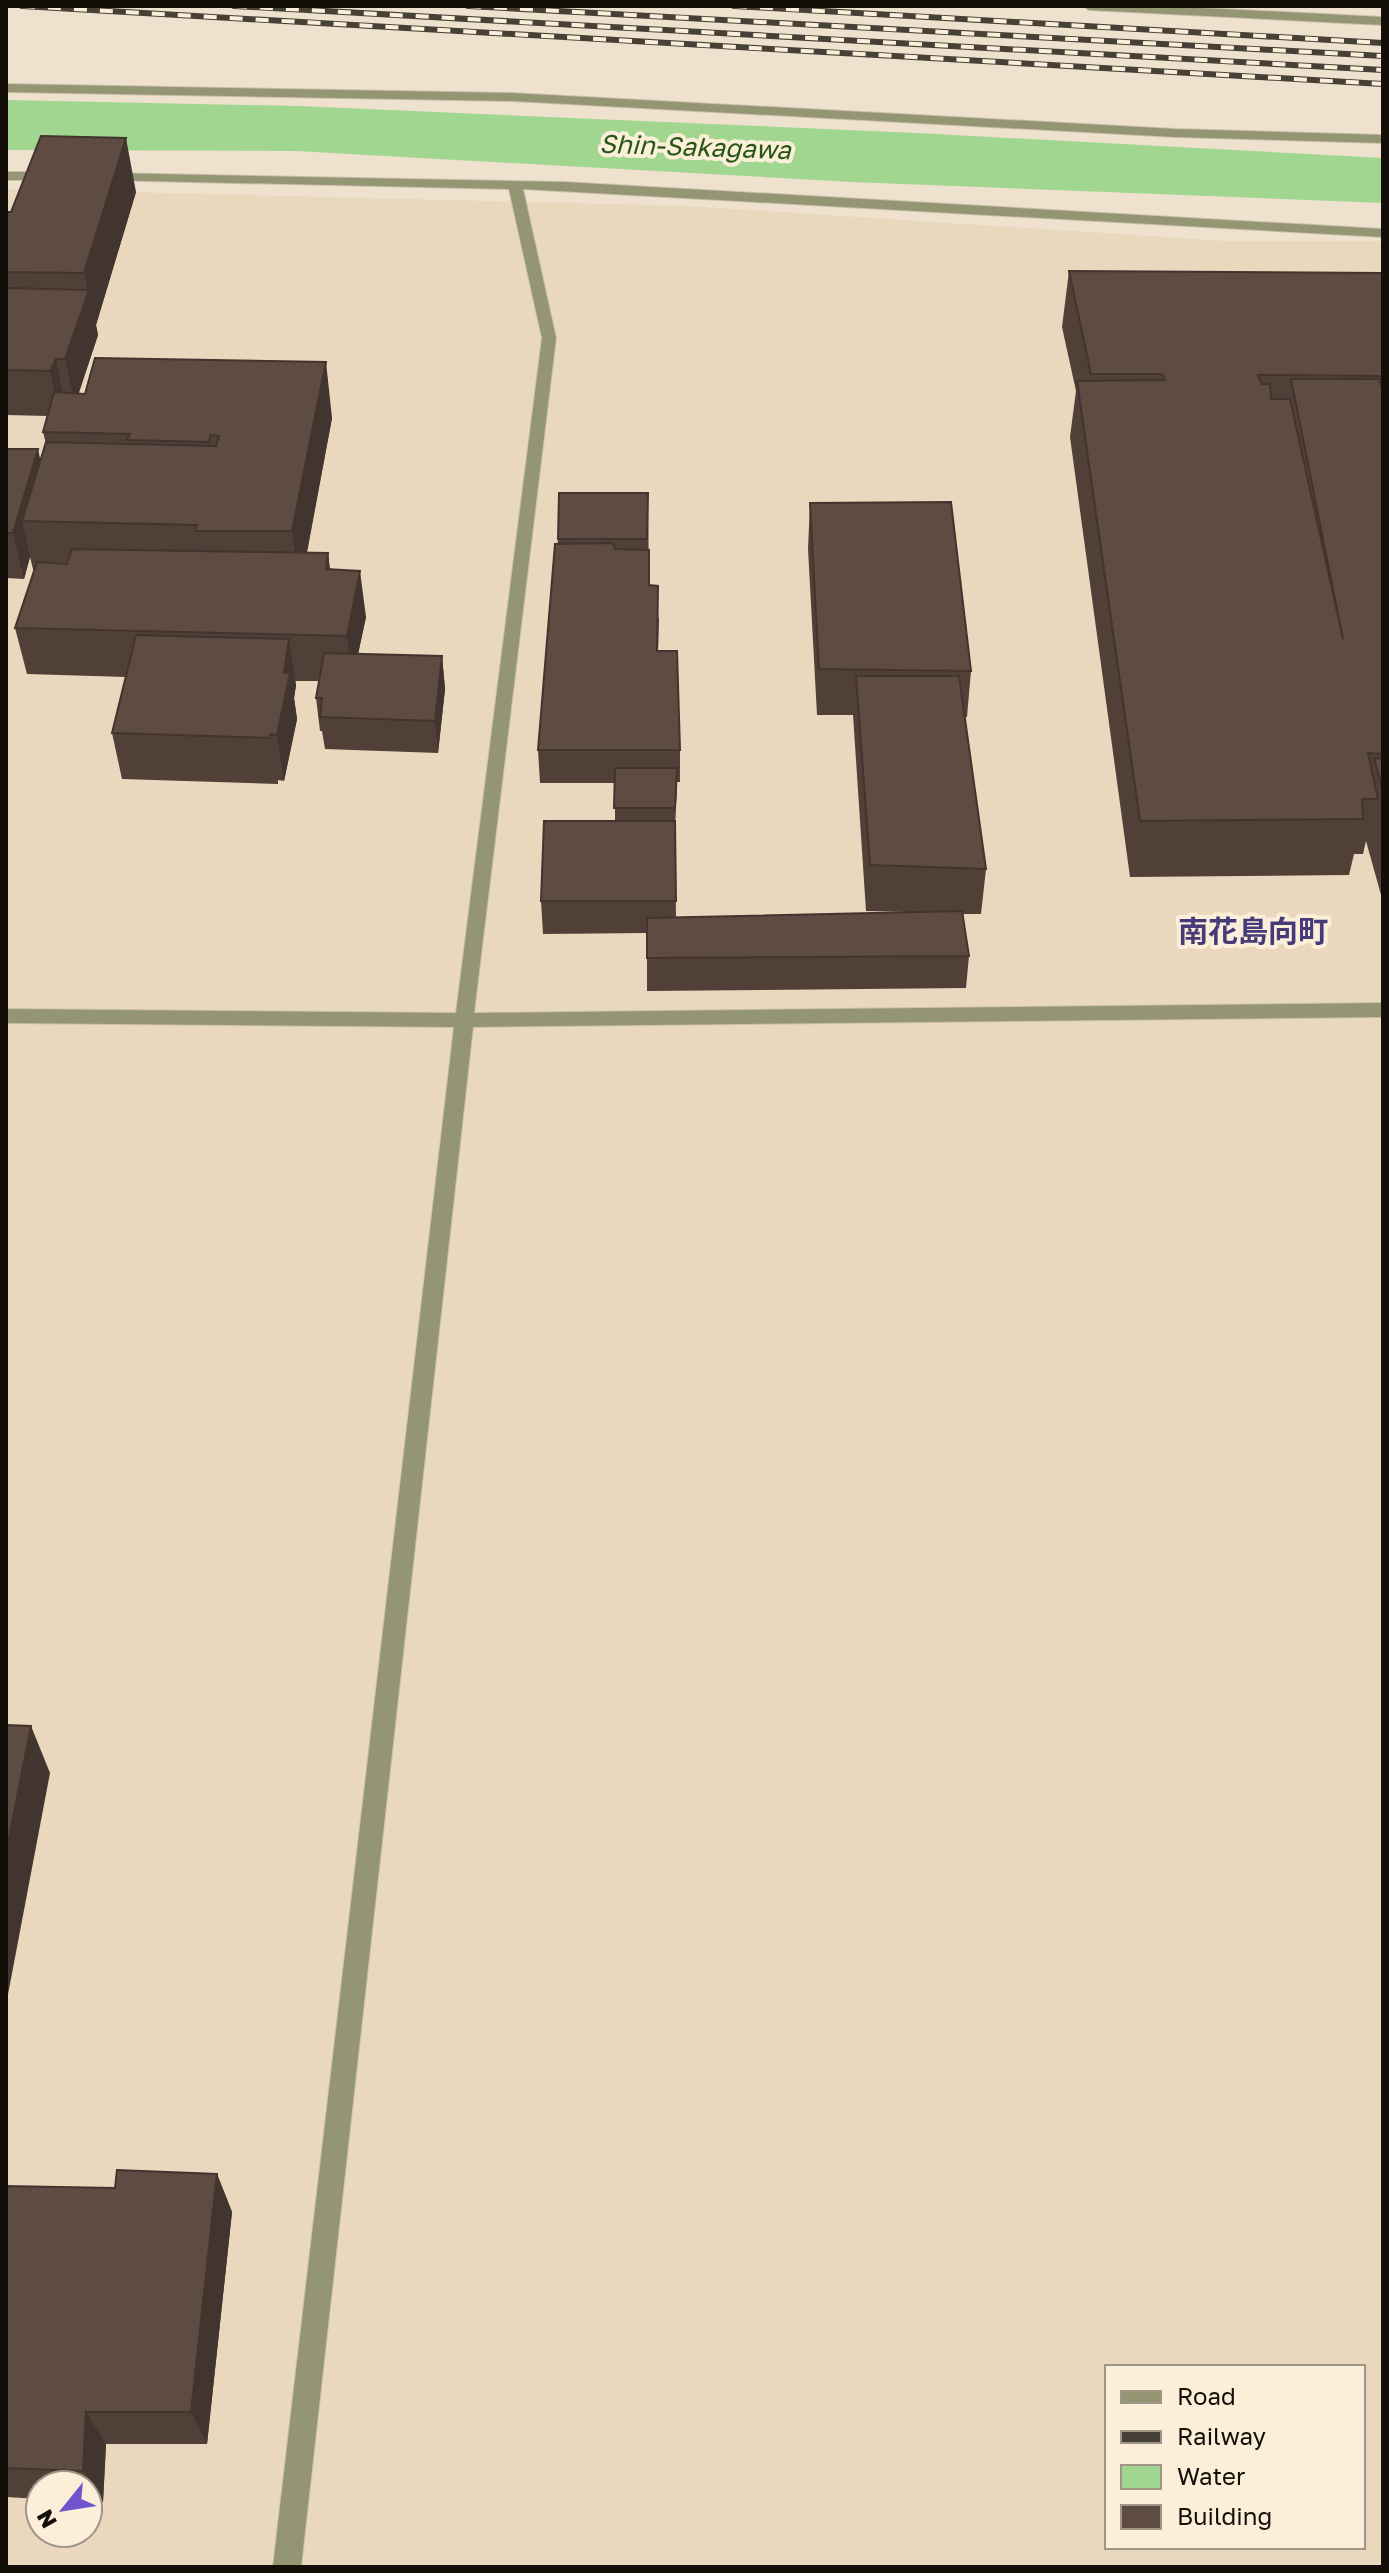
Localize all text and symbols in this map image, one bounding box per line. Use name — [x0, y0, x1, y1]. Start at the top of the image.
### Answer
water label: Shin-Sakagawa — [599, 128, 793, 165]
district label: 南花島向町 — [1178, 913, 1328, 949]
legend — [1105, 2365, 1365, 2549]
text: Road — [1177, 2381, 1236, 2410]
text: Railway — [1177, 2421, 1266, 2450]
text: Water — [1177, 2461, 1245, 2490]
north arrow — [24, 2469, 104, 2549]
text: Building — [1177, 2501, 1272, 2530]
text: N — [30, 2505, 62, 2533]

